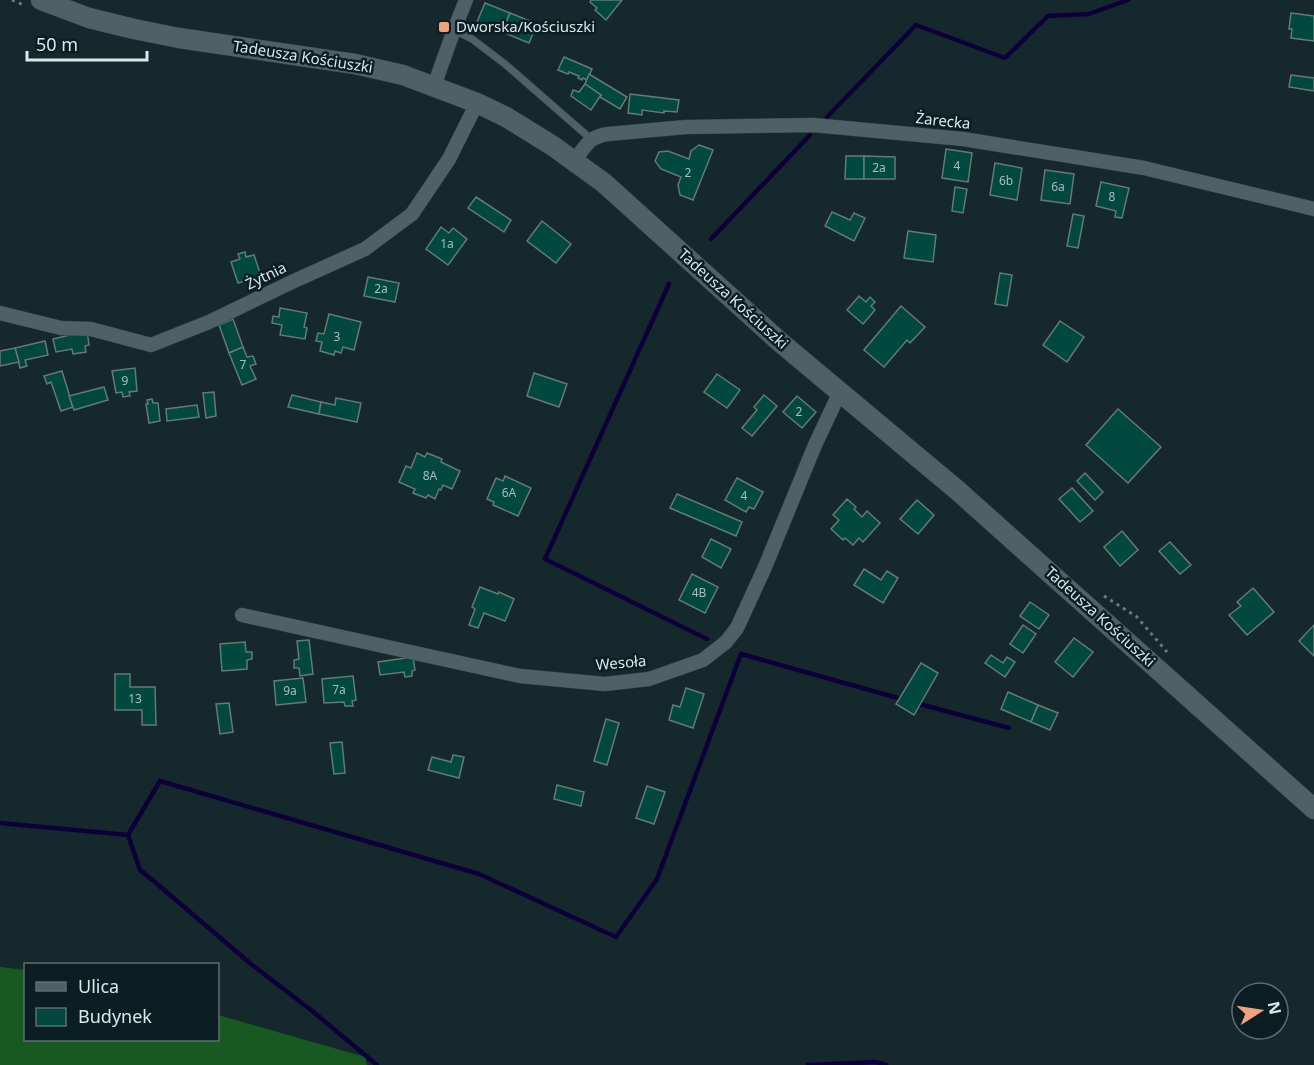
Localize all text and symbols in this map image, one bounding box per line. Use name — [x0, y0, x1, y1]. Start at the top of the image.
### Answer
place label: Dworska/Kościuszki — [456, 16, 595, 36]
marker: Dworska/Kościuszki — [437, 20, 451, 34]
scale bar — [27, 24, 147, 62]
text: 50 m — [36, 32, 78, 56]
street label: Tadeusza Kościuszki — [232, 35, 374, 77]
street label: Żarecka — [915, 107, 971, 133]
house number: 4 — [954, 157, 961, 174]
house number: 2a — [872, 159, 886, 176]
house number: 2 — [685, 164, 692, 181]
house number: 6b — [999, 172, 1013, 189]
house number: 6a — [1051, 178, 1065, 195]
house number: 8 — [1109, 188, 1116, 205]
house number: 1a — [440, 235, 454, 252]
street label: Tadeusza Kościuszki — [675, 244, 793, 353]
street label: Żytnia — [242, 257, 289, 294]
house number: 2a — [374, 280, 388, 297]
house number: 3 — [334, 328, 341, 345]
house number: 7 — [240, 356, 247, 373]
house number: 9 — [122, 372, 129, 389]
house number: 2 — [796, 403, 803, 420]
house number: 8A — [423, 467, 438, 484]
house number: 6A — [502, 484, 517, 501]
house number: 4 — [741, 487, 748, 504]
street label: Tadeusza Kościuszki — [1042, 562, 1160, 671]
house number: 4B — [692, 584, 707, 601]
street label: Wesoła — [595, 650, 647, 674]
house number: 7a — [332, 681, 346, 698]
house number: 9a — [283, 682, 297, 699]
house number: 13 — [128, 690, 142, 707]
legend — [24, 963, 219, 1041]
text: Ulica — [78, 974, 119, 998]
north arrow — [1230, 981, 1290, 1041]
text: N — [1263, 999, 1287, 1017]
text: Budynek — [78, 1004, 152, 1028]

